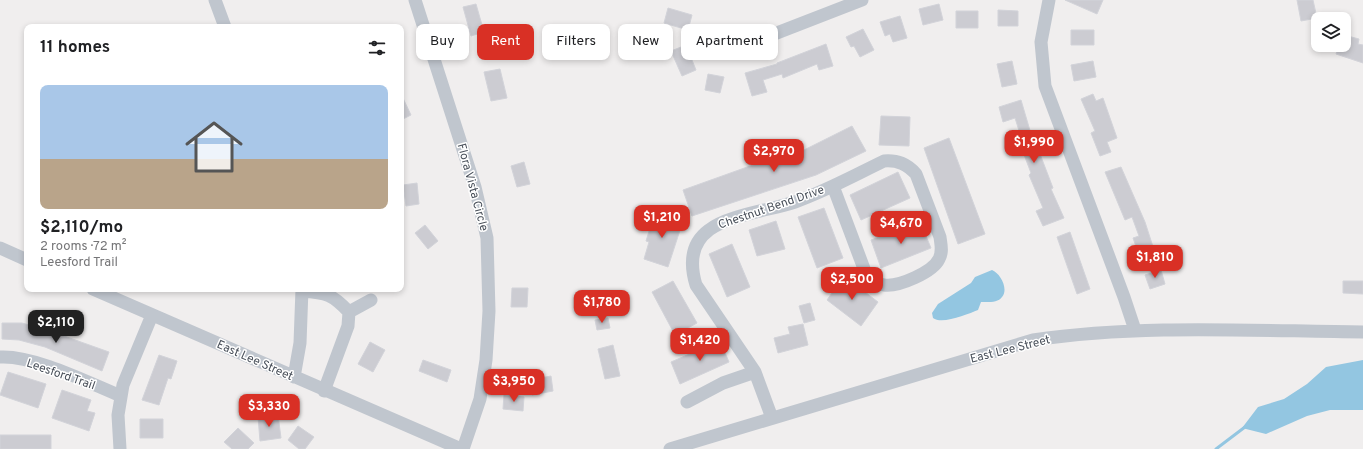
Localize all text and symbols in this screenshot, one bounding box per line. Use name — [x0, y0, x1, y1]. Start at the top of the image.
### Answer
map controls — [1311, 12, 1351, 52]
button: layers — [1311, 12, 1351, 52]
chip: Buy — [416, 24, 469, 60]
chip: Rent — [477, 24, 534, 60]
chip: Filters — [542, 24, 610, 60]
chip: New — [618, 24, 673, 60]
chip: Apartment — [681, 24, 778, 60]
text: 11 homes — [40, 37, 110, 59]
icon: filters — [366, 37, 388, 59]
icon: home — [178, 111, 250, 183]
pin: $1,990 — [1001, 130, 1067, 164]
text: $1,990 — [1014, 135, 1055, 151]
pin: $2,970 — [741, 139, 807, 173]
street label: Flora Vista Circle — [453, 142, 491, 233]
text: $2,970 — [753, 144, 795, 160]
street label: Chestnut Bend Drive — [716, 182, 826, 234]
pin: $1,210 — [629, 205, 695, 239]
text: $1,210 — [643, 210, 681, 226]
pin: $4,670 — [868, 211, 934, 245]
text: $4,670 — [880, 216, 922, 232]
text: $2,110/mo — [40, 217, 123, 239]
text: 2 rooms · 72 m² — [40, 239, 126, 255]
pin: $1,810 — [1122, 245, 1188, 279]
text: $1,810 — [1136, 250, 1174, 266]
text: Leesford Trail — [40, 255, 118, 271]
pin: $2,500 — [819, 267, 885, 301]
text: $2,500 — [830, 272, 874, 288]
pin: $1,780 — [569, 290, 635, 324]
text: $1,780 — [583, 295, 621, 311]
pin: $2,110 — [23, 310, 89, 344]
text: $2,110 — [37, 315, 75, 331]
pin: $1,420 — [667, 328, 733, 362]
street label: East Lee Street — [969, 332, 1052, 368]
text: $1,420 — [679, 333, 721, 349]
street label: East Lee Street — [214, 337, 295, 385]
street label: Leesford Trail — [24, 356, 97, 394]
pin: $3,950 — [481, 369, 547, 403]
text: $3,950 — [492, 374, 536, 390]
pin: $3,330 — [236, 394, 302, 428]
text: $3,330 — [248, 399, 290, 415]

